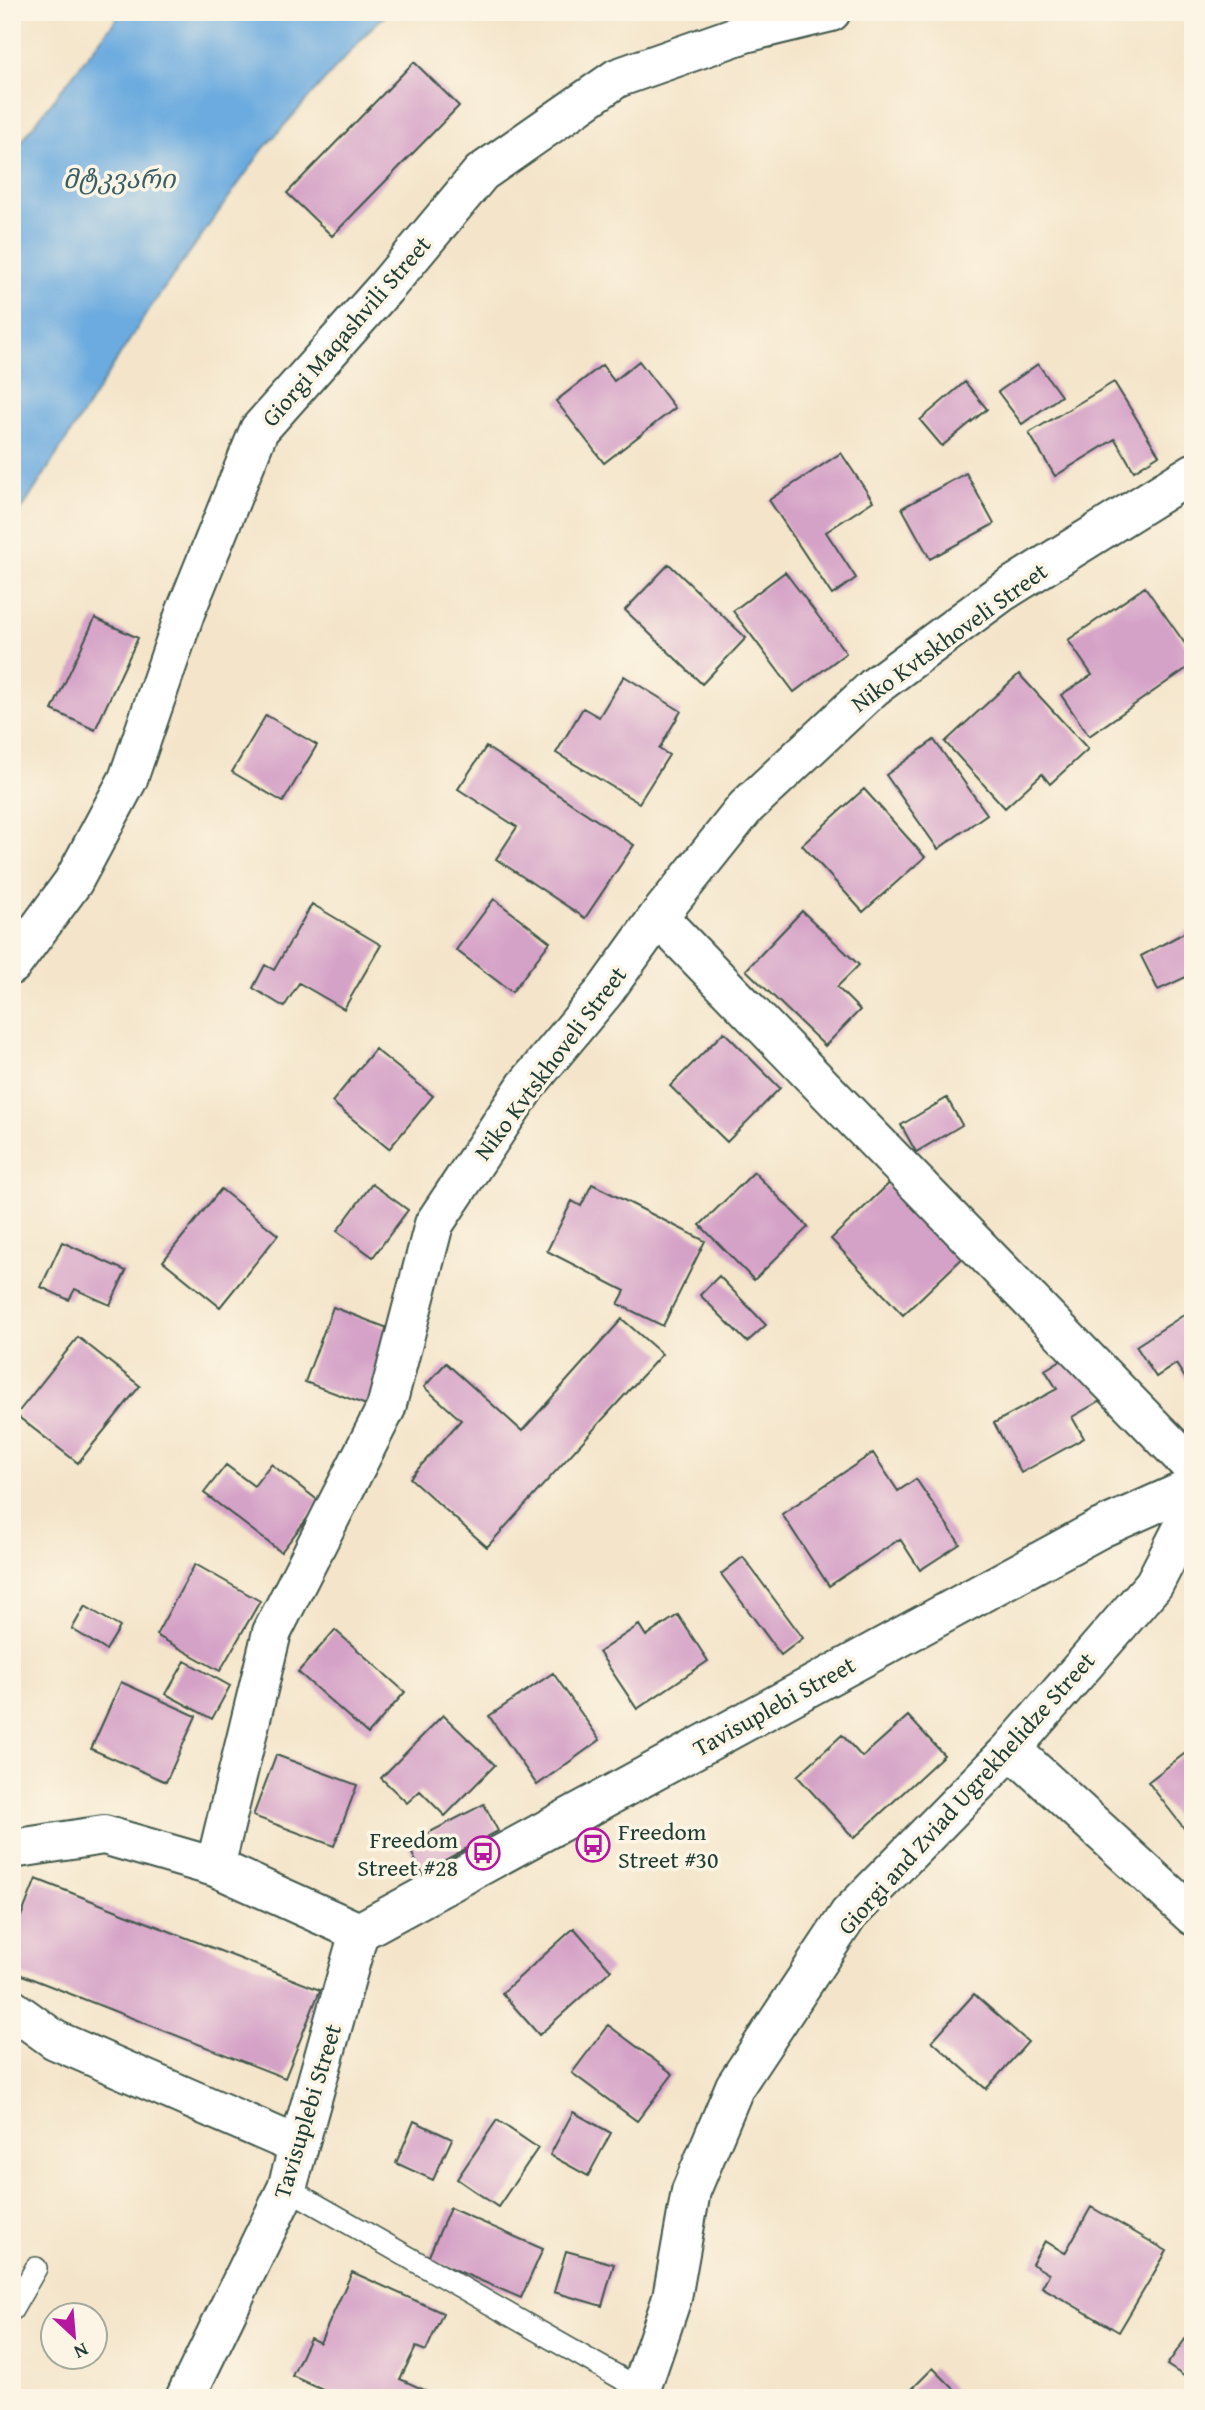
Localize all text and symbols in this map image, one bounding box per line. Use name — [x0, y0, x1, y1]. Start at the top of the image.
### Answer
water label: მტკვარი — [63, 159, 177, 198]
street label: Giorgi Maqashvili Street — [253, 227, 439, 434]
street label: Niko Kvtskhoveli Street — [844, 553, 1055, 720]
street label: Niko Kvtskhoveli Street — [465, 958, 635, 1168]
street label: Giorgi and Zviad Ugrekhelidze Street — [829, 1643, 1103, 1942]
street label: Tavisuplebi Street — [686, 1647, 862, 1765]
place label: Freedom Street #30 — [618, 1814, 719, 1877]
place label: Freedom Street #28 — [357, 1822, 458, 1885]
bus stop icon: Freedom Street #30 — [574, 1826, 612, 1864]
bus stop icon: Freedom Street #28 — [464, 1834, 502, 1872]
street label: Tavisuplebi Street — [264, 2019, 350, 2203]
north arrow — [38, 2302, 108, 2372]
text: N — [69, 2336, 93, 2367]

